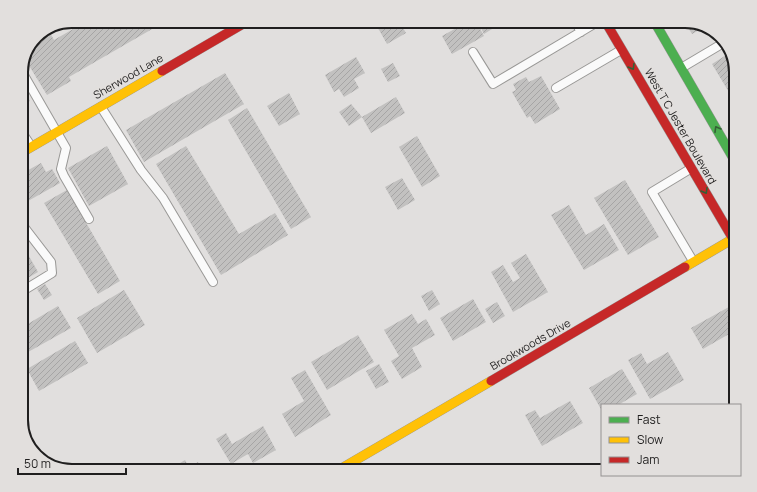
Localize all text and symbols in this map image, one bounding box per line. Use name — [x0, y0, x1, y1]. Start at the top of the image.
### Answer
street label: Sherwood Lane — [90, 50, 166, 102]
one-way arrow — [627, 62, 634, 70]
street label: West T C Jester Boulevard — [642, 65, 720, 187]
one-way arrow — [714, 126, 721, 133]
one-way arrow — [700, 187, 707, 194]
street label: Brookwoods Drive — [487, 315, 573, 373]
legend — [601, 404, 741, 476]
text: Fast — [637, 411, 661, 428]
text: Slow — [637, 431, 663, 448]
scale bar — [18, 450, 126, 476]
text: Jam — [637, 451, 659, 468]
text: 50 m — [24, 455, 51, 472]

